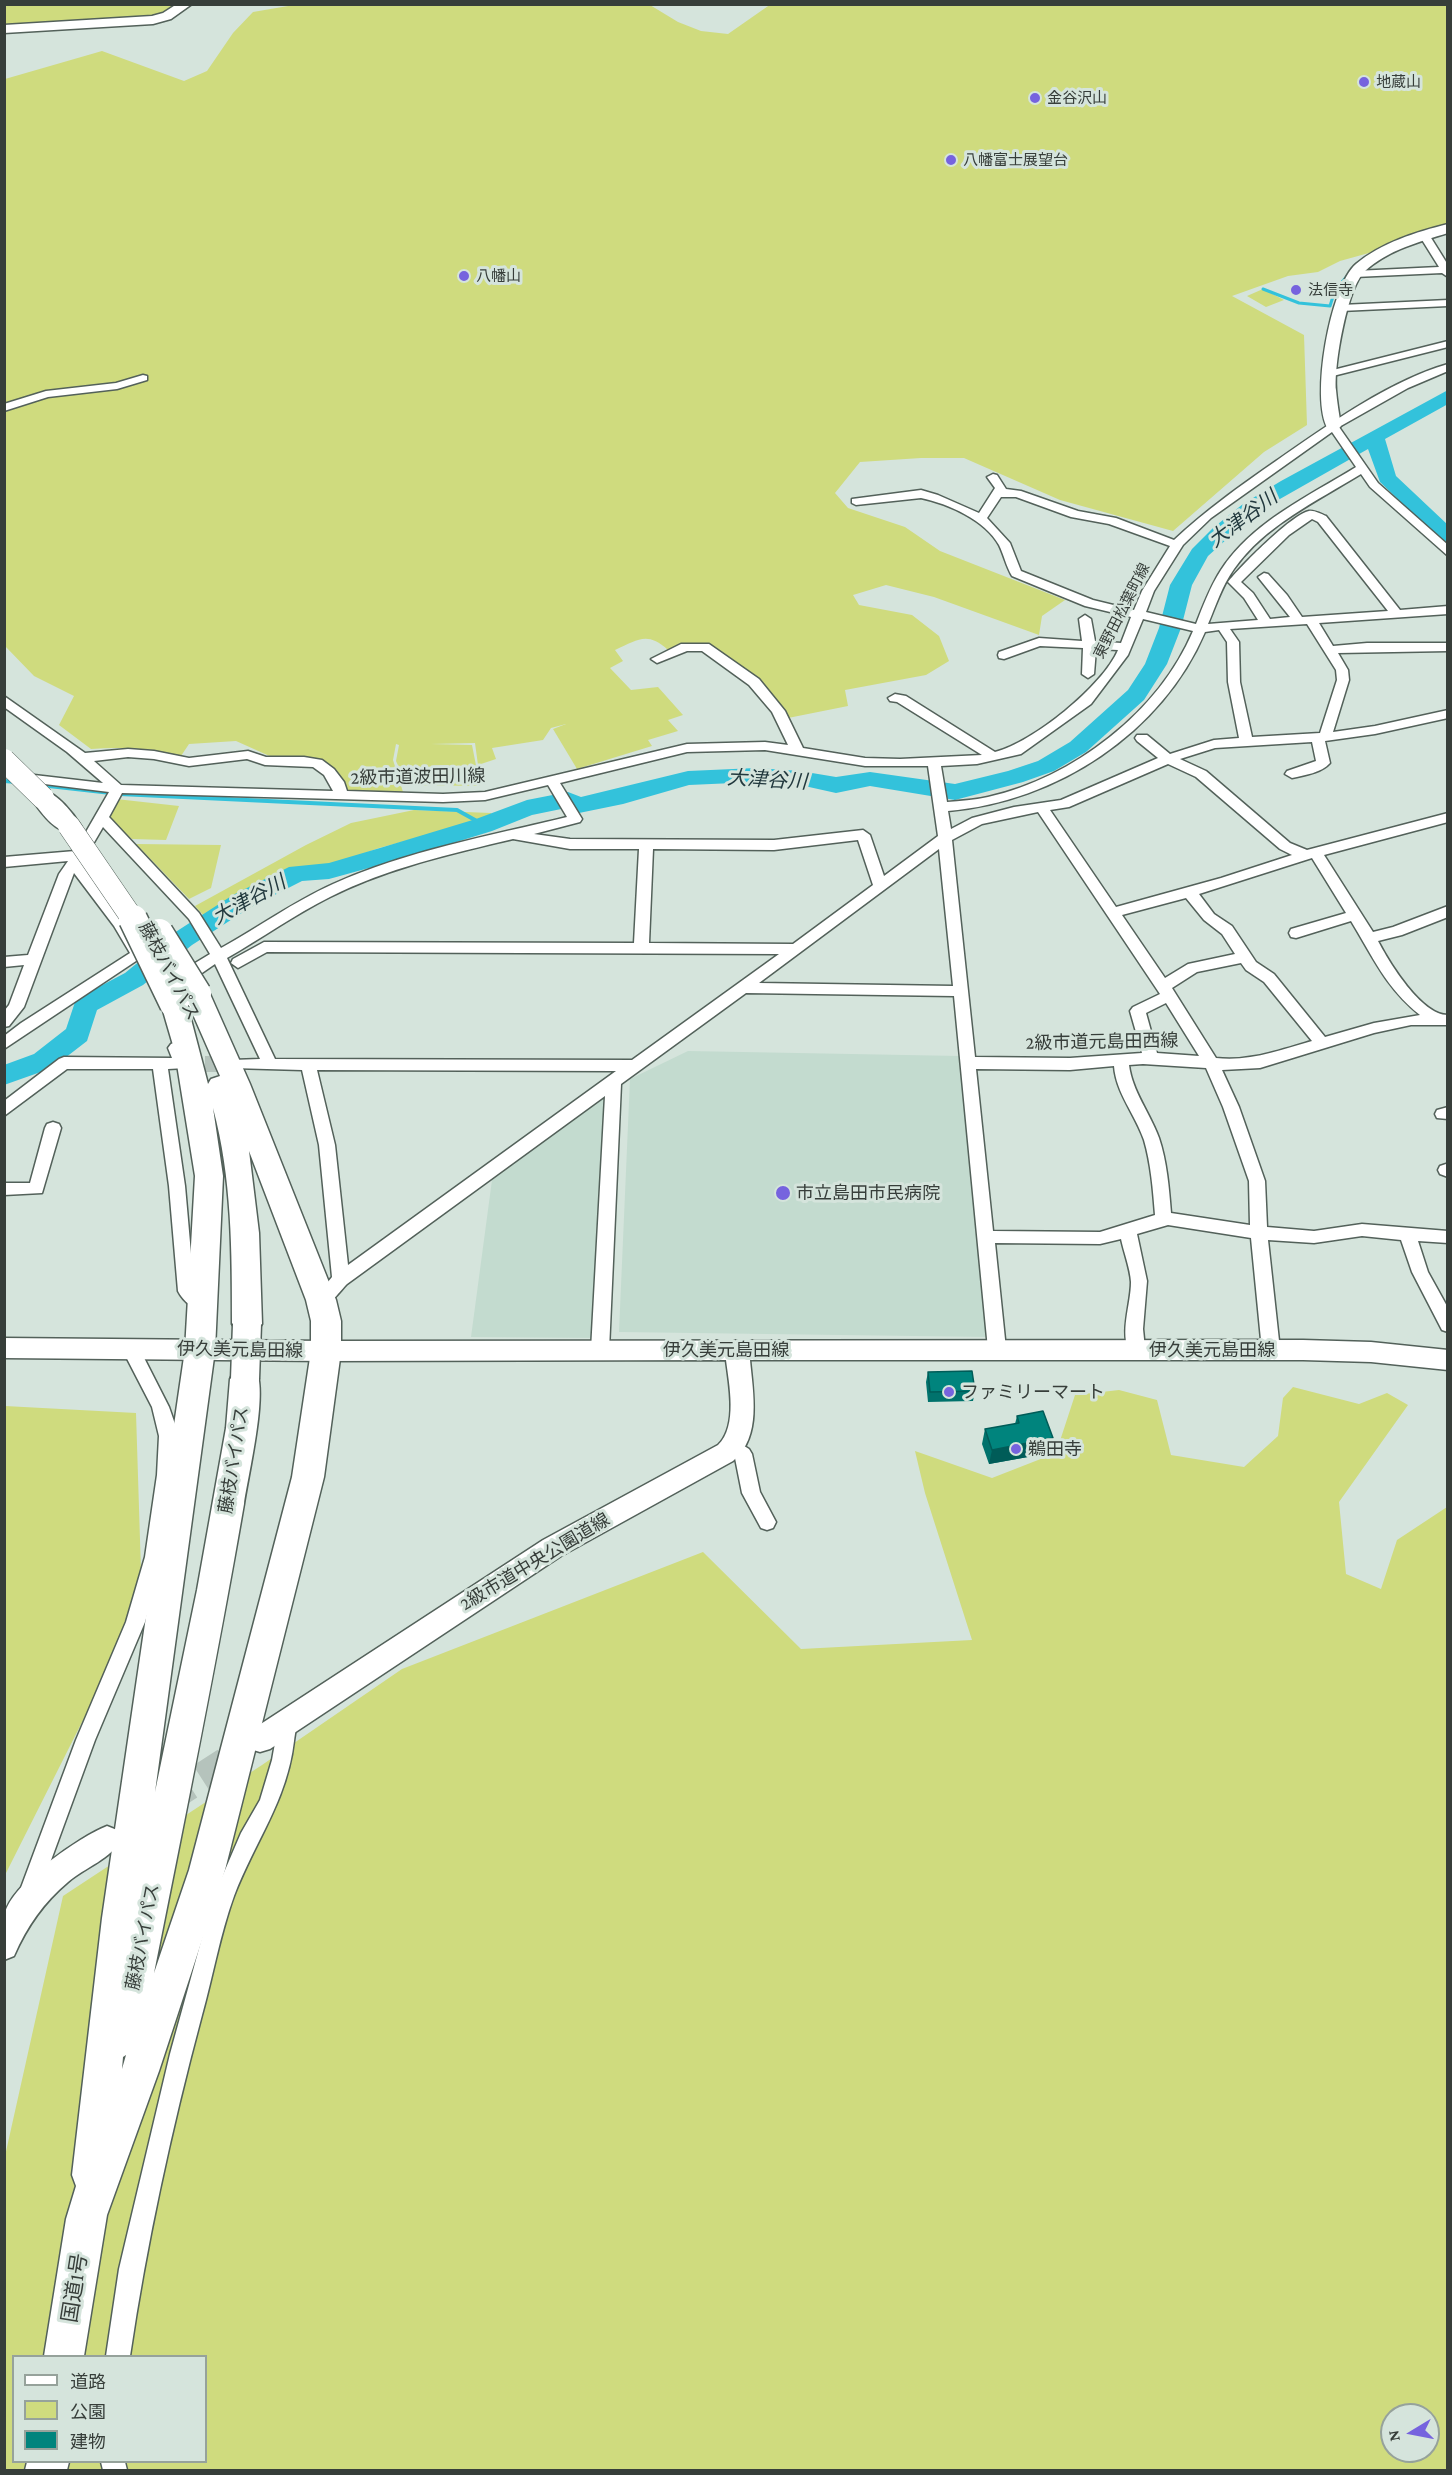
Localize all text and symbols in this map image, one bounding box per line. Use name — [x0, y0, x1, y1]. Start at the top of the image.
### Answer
place label: 地蔵山 — [1376, 73, 1421, 91]
marker: 地蔵山 — [1357, 75, 1371, 89]
place label: 金谷沢山 — [1047, 89, 1107, 107]
marker: 金谷沢山 — [1028, 91, 1042, 105]
place label: 八幡富士展望台 — [963, 151, 1068, 169]
marker: 八幡富士展望台 — [944, 153, 958, 167]
place label: 八幡山 — [476, 267, 521, 285]
marker: 八幡山 — [457, 269, 471, 283]
place label: 法信寺 — [1308, 281, 1353, 299]
marker: 法信寺 — [1289, 283, 1303, 297]
water label: 大津谷川 — [1204, 485, 1282, 553]
street label: 東野田松葉町線 — [1090, 560, 1154, 662]
street label: 2級市道波田川線 — [351, 765, 485, 789]
water label: 大津谷川 — [726, 766, 808, 794]
water label: 大津谷川 — [208, 870, 290, 930]
street label: 藤枝バイパス — [134, 918, 204, 1024]
street label: 2級市道元島田西線 — [1026, 1030, 1178, 1054]
place label: 市立島田市民病院 — [796, 1182, 940, 1204]
marker: 市立島田市民病院 — [774, 1184, 792, 1202]
street label: 伊久美元島田線 — [177, 1338, 303, 1362]
street label: 伊久美元島田線 — [663, 1339, 789, 1361]
street label: 伊久美元島田線 — [1149, 1339, 1275, 1361]
place label: ファミリーマート — [961, 1381, 1105, 1403]
marker: ファミリーマート — [942, 1385, 956, 1399]
street label: 藤枝バイパス — [215, 1405, 253, 1515]
place label: 鵜田寺 — [1028, 1438, 1082, 1460]
marker: 鵜田寺 — [1009, 1442, 1023, 1456]
street label: 2級市道中央公園道線 — [456, 1509, 614, 1615]
street label: 藤枝バイパス — [122, 1882, 164, 1992]
street label: 国道1号 — [57, 2251, 93, 2325]
legend — [12, 2355, 207, 2463]
text: 道路 — [70, 2372, 106, 2392]
text: 公園 — [70, 2402, 106, 2422]
north arrow — [1380, 2403, 1440, 2463]
text: N — [1384, 2429, 1403, 2443]
text: 建物 — [70, 2432, 106, 2452]

